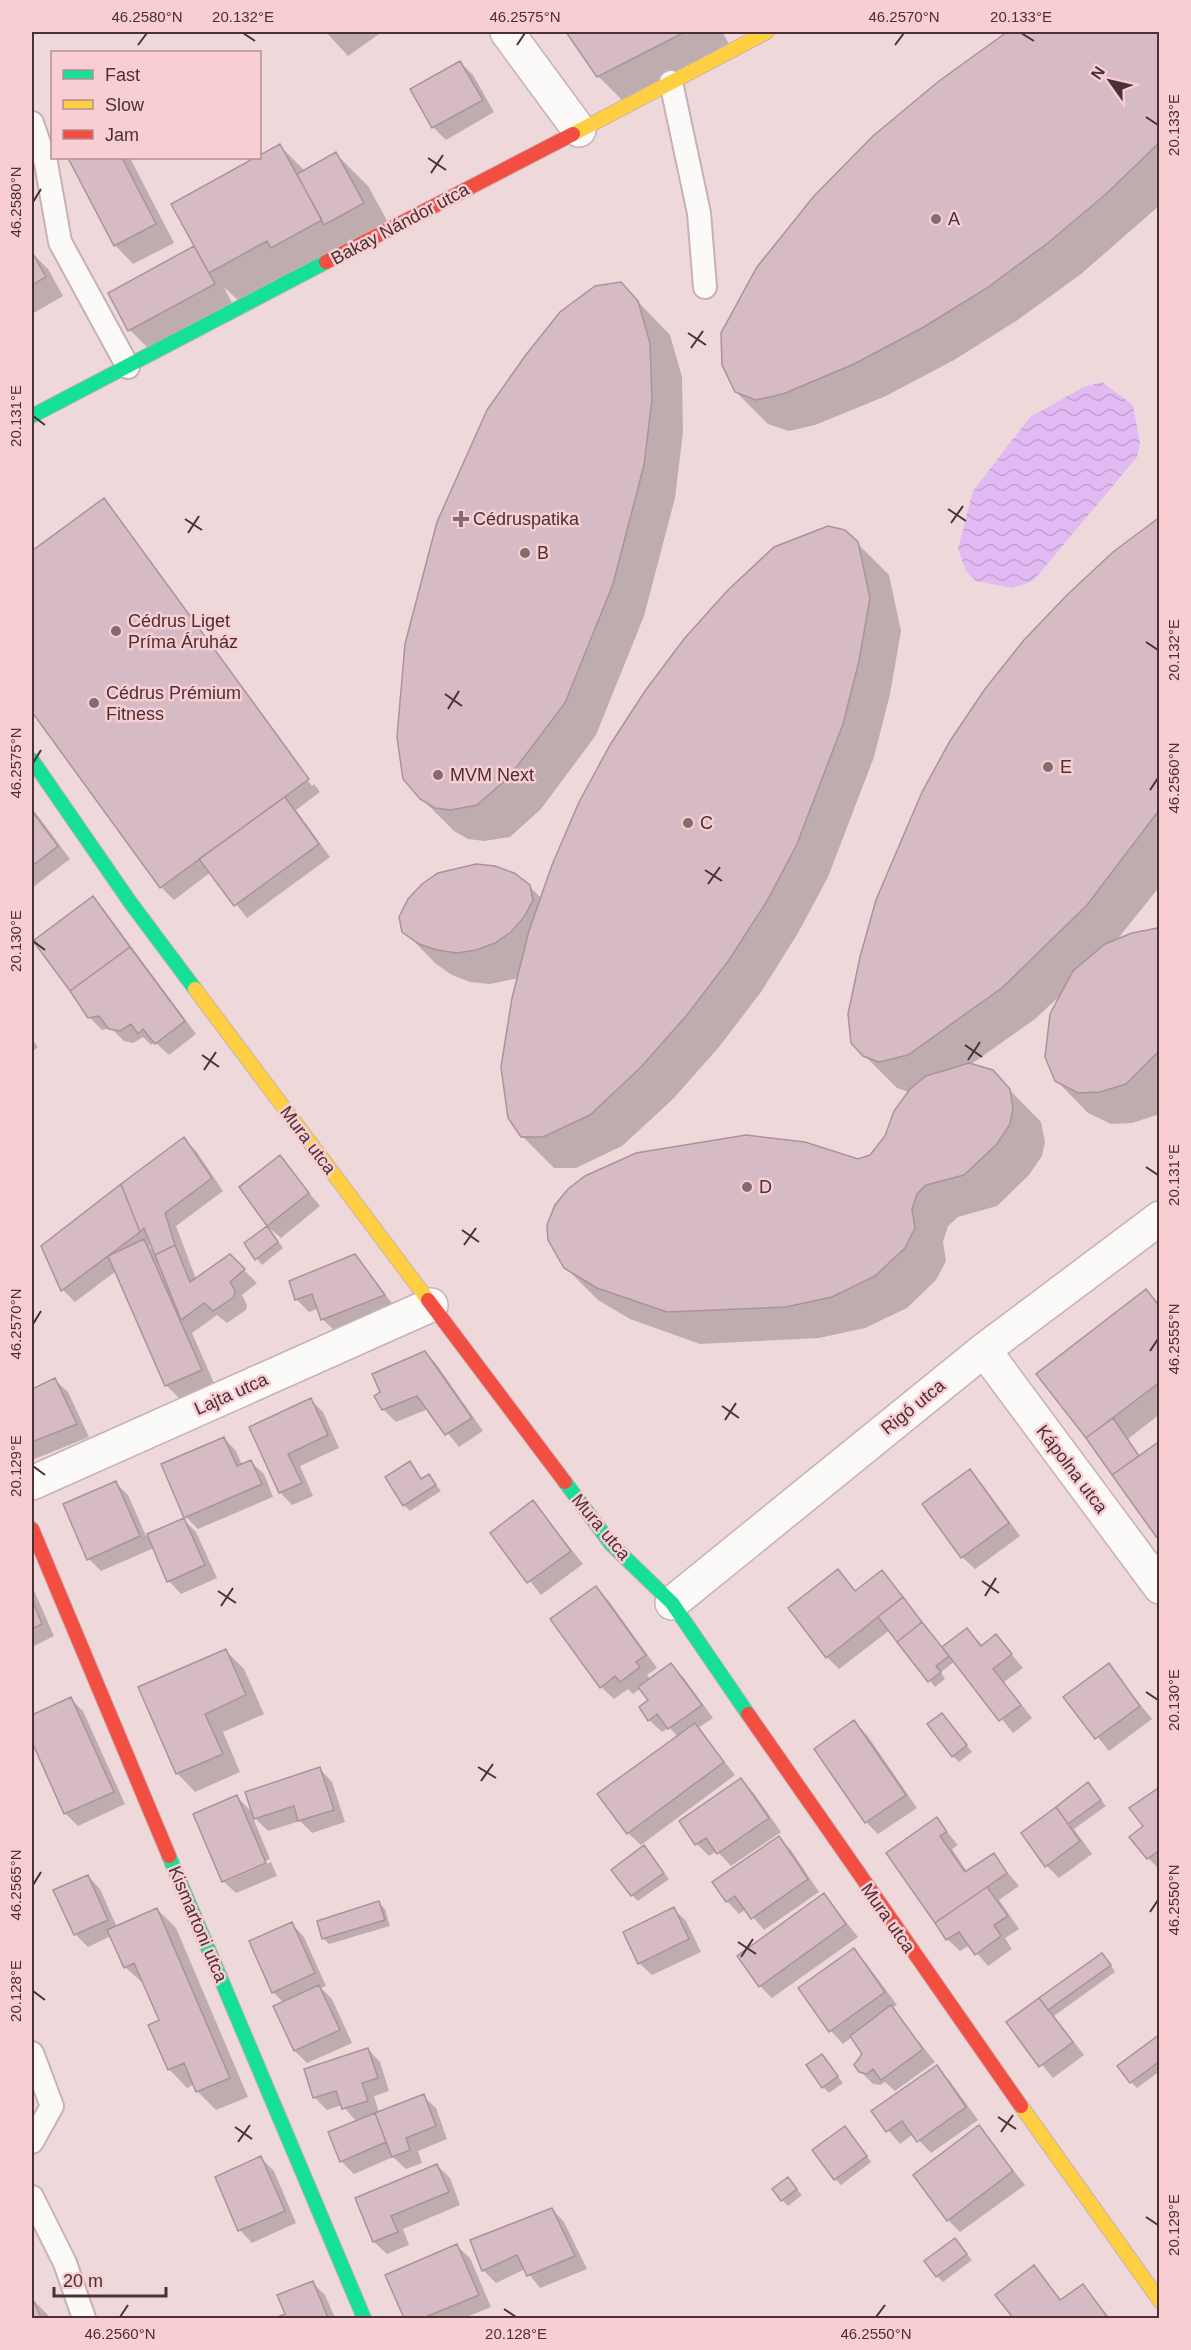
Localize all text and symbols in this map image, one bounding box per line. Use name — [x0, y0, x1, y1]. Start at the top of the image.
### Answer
text: 46.2580°N — [111, 8, 183, 25]
text: 20.132°E — [212, 8, 274, 25]
text: 46.2575°N — [489, 8, 561, 25]
text: 46.2570°N — [868, 8, 940, 25]
text: 20.133°E — [990, 8, 1052, 25]
legend — [51, 51, 261, 159]
north arrow — [1080, 51, 1140, 111]
text: N — [1088, 63, 1108, 82]
text: Fast — [105, 65, 140, 85]
text: 20.133°E — [1165, 94, 1182, 156]
text: Slow — [105, 95, 145, 115]
text: Jam — [105, 125, 139, 145]
text: 46.2580°N — [7, 166, 24, 238]
street label: Bakay Nándor utca — [328, 179, 473, 269]
place label: A — [948, 209, 960, 229]
marker: A — [929, 212, 943, 226]
text: 20.131°E — [7, 385, 24, 447]
place label: Cédruspatika — [473, 509, 580, 529]
marker: Cédruspatika — [454, 512, 468, 526]
place label: B — [537, 543, 549, 563]
marker: B — [518, 546, 532, 560]
place label: Cédrus Liget Príma Áruház — [128, 611, 238, 652]
text: 20.132°E — [1165, 619, 1182, 681]
marker: Cédrus Liget Príma Áruház — [109, 624, 123, 638]
place label: Cédrus Prémium Fitness — [106, 683, 241, 724]
marker: Cédrus Prémium Fitness — [87, 696, 101, 710]
text: 46.2575°N — [7, 727, 24, 799]
text: 46.2560°N — [1165, 742, 1182, 814]
place label: E — [1060, 757, 1072, 777]
marker: E — [1041, 760, 1055, 774]
place label: MVM Next — [450, 765, 534, 785]
marker: MVM Next — [431, 768, 445, 782]
place label: C — [700, 813, 713, 833]
marker: C — [681, 816, 695, 830]
text: 20.130°E — [7, 910, 24, 972]
street label: Mura utca — [276, 1102, 341, 1179]
text: 20.131°E — [1165, 1144, 1182, 1206]
place label: D — [759, 1177, 772, 1197]
marker: D — [740, 1180, 754, 1194]
text: 46.2570°N — [7, 1288, 24, 1360]
text: 46.2555°N — [1165, 1303, 1182, 1375]
street label: Lajta utca — [191, 1369, 272, 1419]
street label: Rigó utca — [877, 1375, 950, 1439]
street label: Kápolna utca — [1032, 1421, 1112, 1518]
text: 20.129°E — [7, 1435, 24, 1497]
street label: Mura utca — [568, 1490, 635, 1565]
text: 20.130°E — [1165, 1669, 1182, 1731]
text: 46.2565°N — [7, 1849, 24, 1921]
street label: Kismartoni utca — [165, 1863, 232, 1986]
text: 46.2550°N — [1165, 1864, 1182, 1936]
street label: Mura utca — [857, 1879, 920, 1957]
text: 20.128°E — [7, 1960, 24, 2022]
text: 20.129°E — [1165, 2194, 1182, 2256]
scale bar — [54, 2260, 166, 2298]
text: 20 m — [63, 2271, 103, 2291]
text: 46.2560°N — [84, 2325, 156, 2342]
text: 20.128°E — [485, 2325, 547, 2342]
text: 46.2550°N — [840, 2325, 912, 2342]

